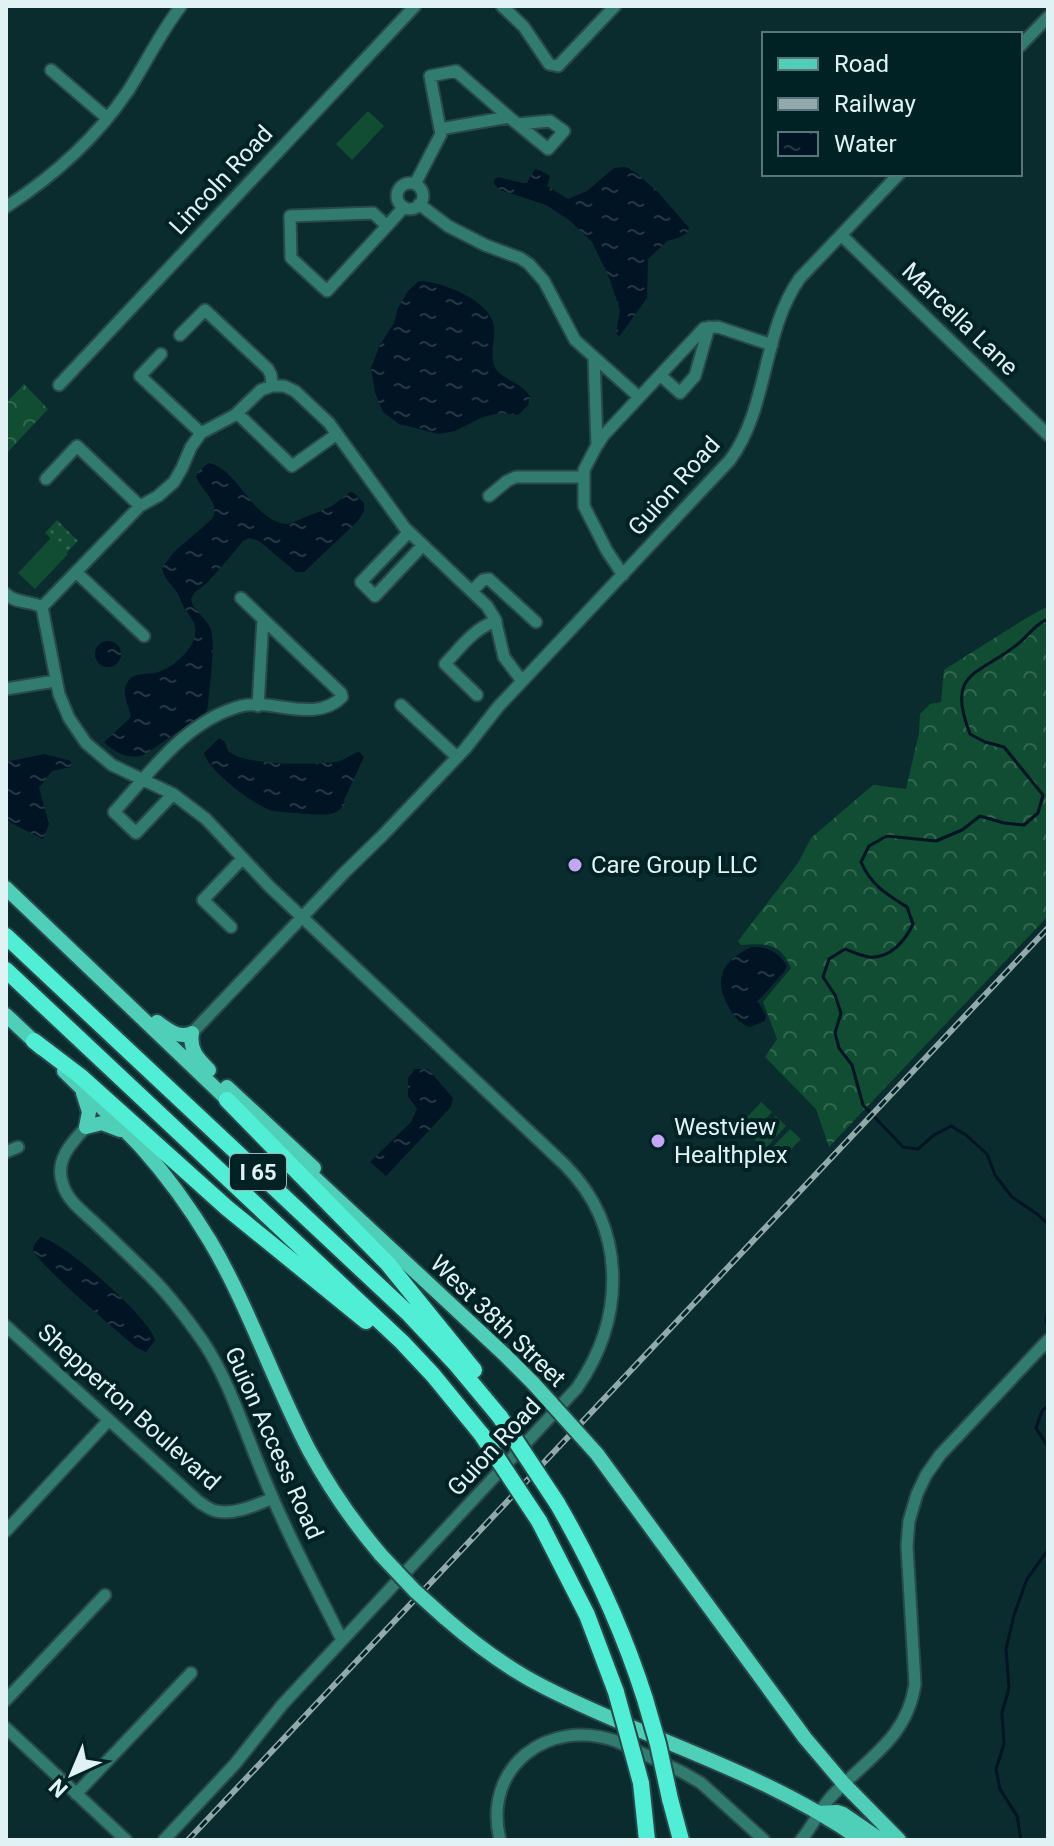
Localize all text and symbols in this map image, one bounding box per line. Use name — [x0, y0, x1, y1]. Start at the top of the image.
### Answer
legend — [762, 32, 1022, 176]
text: Road — [834, 50, 889, 78]
text: Railway — [834, 90, 916, 118]
street label: Lincoln Road — [164, 120, 278, 240]
text: Water — [834, 130, 897, 158]
street label: Marcella Lane — [896, 257, 1024, 381]
street label: Guion Road — [622, 431, 726, 541]
place label: Care Group LLC — [591, 851, 758, 879]
marker: Care Group LLC — [566, 856, 584, 874]
place label: Westview Healthplex — [674, 1113, 788, 1169]
marker: Westview Healthplex — [649, 1132, 667, 1150]
road number: I 65 — [230, 1154, 286, 1190]
street label: West 38th Street — [425, 1249, 572, 1393]
street label: Shepperton Boulevard — [32, 1318, 226, 1496]
street label: Guion Access Road — [219, 1342, 329, 1544]
street label: Guion Road — [442, 1392, 546, 1502]
north arrow — [32, 1734, 112, 1814]
text: N — [44, 1774, 73, 1802]

